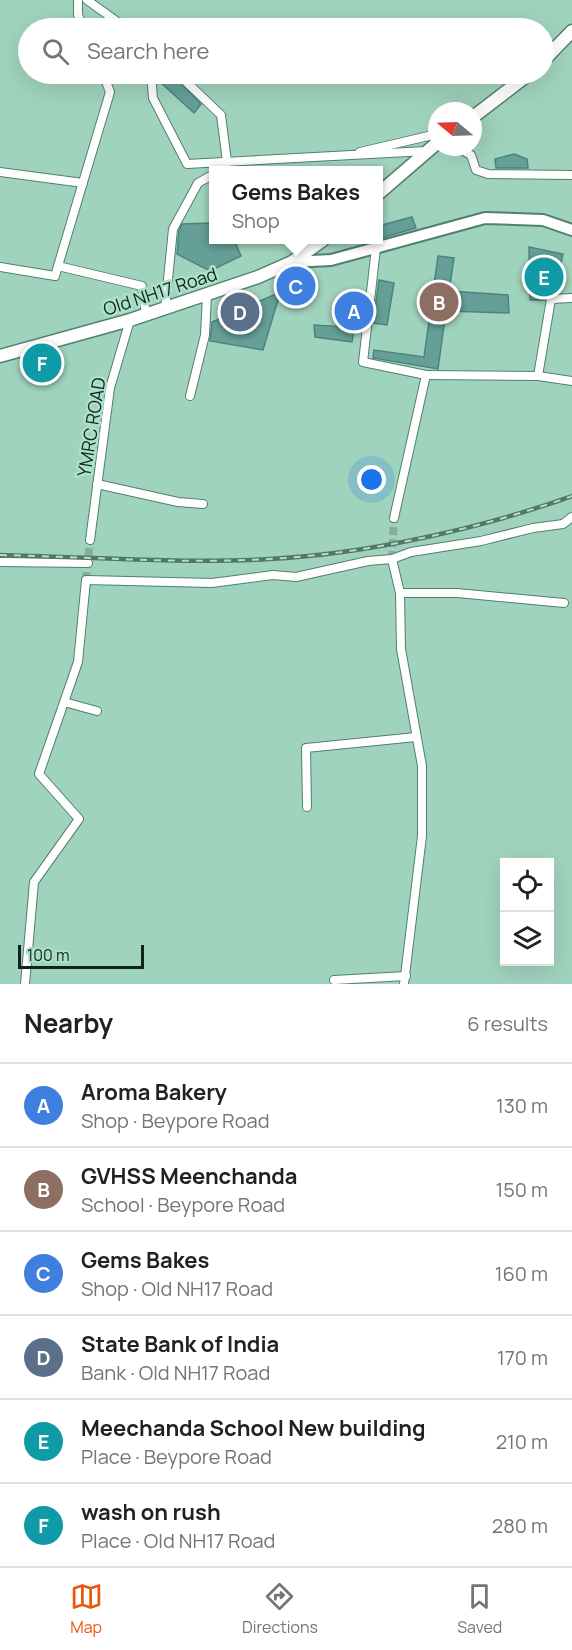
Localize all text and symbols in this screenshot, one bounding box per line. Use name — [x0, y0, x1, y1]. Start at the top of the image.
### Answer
search box — [18, 18, 554, 84]
icon: search — [39, 35, 72, 68]
text: Search here — [87, 36, 209, 66]
north arrow — [428, 102, 482, 156]
popup — [209, 166, 383, 244]
text: Gems Bakes — [232, 177, 360, 207]
text: Shop — [232, 207, 280, 234]
pin: E — [524, 254, 564, 300]
street label: Old NH17 Road — [100, 261, 220, 321]
pin: C — [276, 264, 316, 308]
pin: B — [420, 280, 458, 324]
pin: A — [334, 288, 374, 334]
pin: D — [220, 290, 260, 334]
pin: F — [22, 340, 62, 386]
street label: YMRC ROAD — [71, 376, 111, 478]
your location — [357, 465, 386, 494]
map controls — [500, 858, 554, 966]
button: locate — [500, 858, 554, 912]
button: layers — [500, 912, 554, 966]
scale bar — [18, 942, 144, 970]
text: 100 m — [27, 944, 70, 966]
text: Nearby — [24, 1005, 113, 1041]
text: 6 results — [467, 1010, 548, 1037]
text: Aroma Bakery — [81, 1077, 227, 1107]
text: A — [37, 1092, 50, 1119]
text: 130 m — [496, 1092, 548, 1119]
text: Shop · Beypore Road — [81, 1107, 269, 1134]
text: GVHSS Meenchanda — [81, 1161, 298, 1191]
text: B — [37, 1176, 50, 1203]
text: 150 m — [495, 1176, 548, 1203]
text: School · Beypore Road — [81, 1191, 285, 1218]
text: Gems Bakes — [81, 1245, 209, 1275]
text: C — [36, 1260, 51, 1287]
text: 160 m — [495, 1260, 548, 1287]
text: Shop · Old NH17 Road — [81, 1275, 273, 1302]
text: State Bank of India — [81, 1329, 279, 1359]
text: D — [36, 1344, 51, 1371]
text: 170 m — [497, 1344, 548, 1371]
text: Bank · Old NH17 Road — [81, 1359, 270, 1386]
text: Meechanda School New building — [81, 1413, 426, 1443]
text: E — [38, 1428, 49, 1455]
text: 210 m — [496, 1428, 548, 1455]
text: Place · Beypore Road — [81, 1443, 272, 1470]
text: wash on rush — [81, 1497, 221, 1527]
text: F — [38, 1512, 49, 1539]
text: 280 m — [492, 1512, 548, 1539]
text: Place · Old NH17 Road — [81, 1527, 275, 1554]
tab: Map — [70, 1580, 103, 1638]
tab: Directions — [242, 1580, 318, 1638]
tab: Saved — [457, 1580, 502, 1638]

